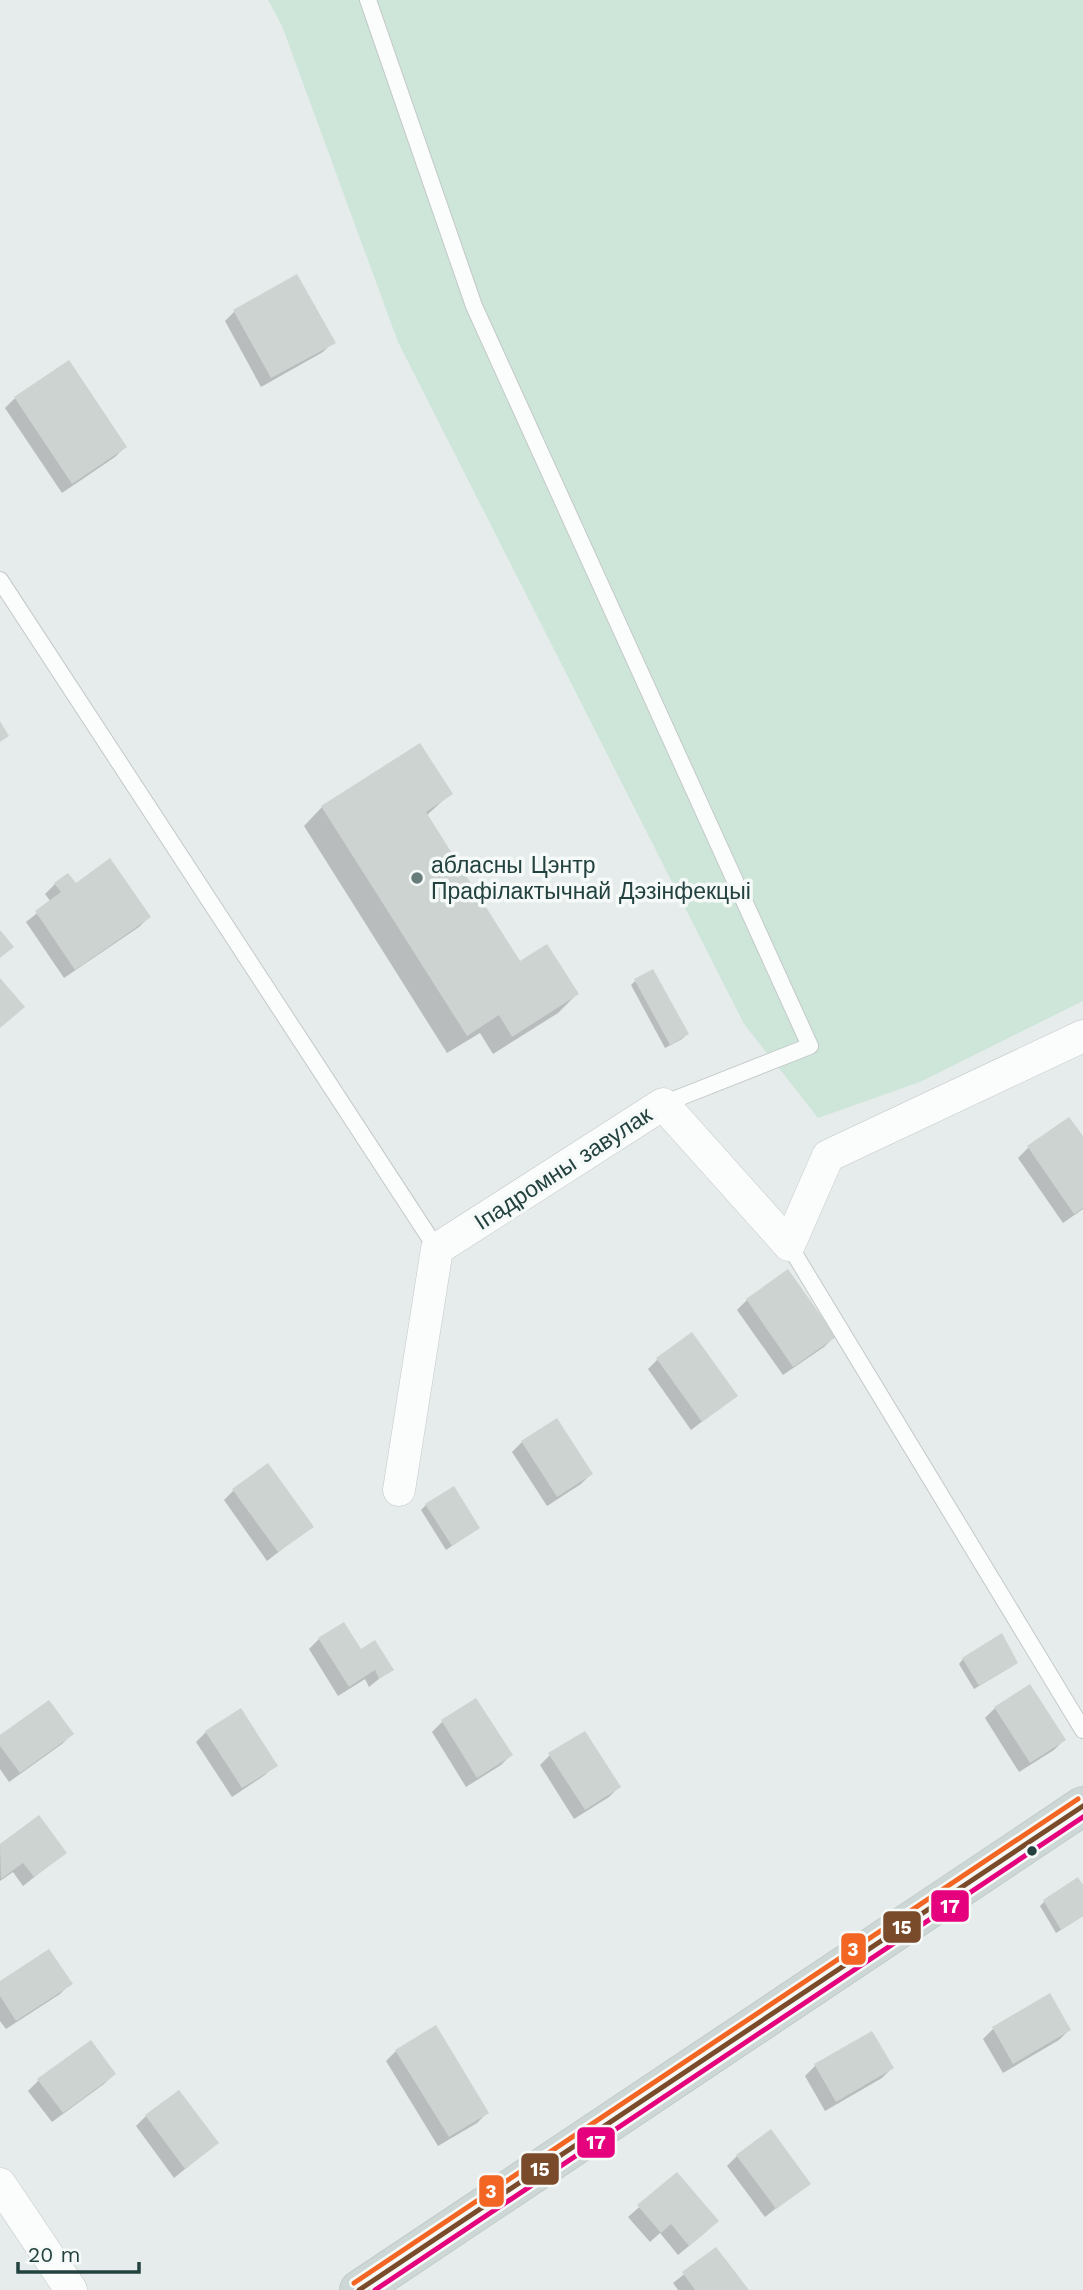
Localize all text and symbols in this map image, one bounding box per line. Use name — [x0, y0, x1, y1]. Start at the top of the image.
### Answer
place label: абласны Цэнтр Прафілактычнай Дэзінфекцыі — [431, 852, 751, 905]
marker: абласны Цэнтр Прафілактычнай Дэзінфекцыі — [409, 870, 425, 886]
street label: Іпадромны завулак — [470, 1101, 658, 1236]
unlabelled marker — [1025, 1844, 1039, 1858]
line badge: 17 — [930, 1889, 970, 1923]
text: 17 — [940, 1895, 960, 1918]
line badge: 15 — [882, 1910, 922, 1944]
text: 15 — [892, 1916, 912, 1939]
line badge: 3 — [840, 1932, 867, 1966]
text: 3 — [847, 1938, 859, 1961]
line badge: 17 — [576, 2126, 616, 2159]
text: 17 — [586, 2131, 606, 2154]
line badge: 15 — [520, 2152, 560, 2186]
text: 15 — [530, 2158, 550, 2181]
line badge: 3 — [478, 2174, 505, 2208]
text: 3 — [485, 2180, 497, 2203]
scale bar — [18, 2230, 138, 2274]
text: 20 m — [28, 2242, 80, 2267]

